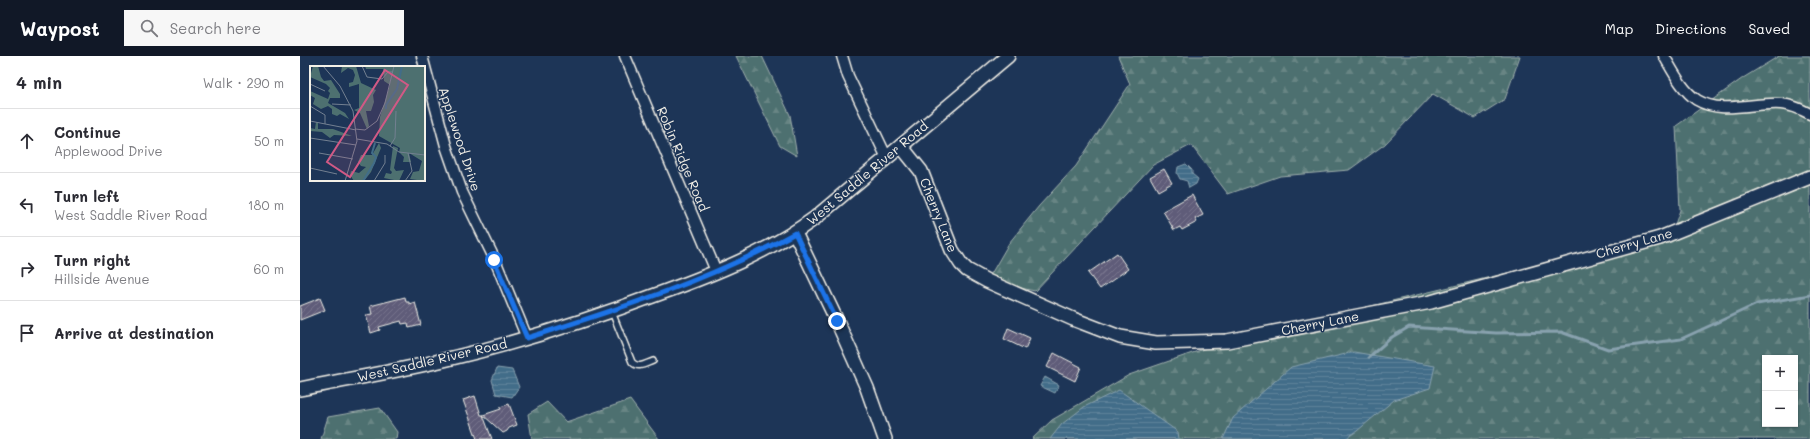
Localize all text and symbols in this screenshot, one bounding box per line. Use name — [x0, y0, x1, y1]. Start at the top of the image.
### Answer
search box — [124, 10, 404, 46]
text: Waypost — [20, 16, 100, 41]
icon: search — [138, 17, 160, 39]
text: Search here — [170, 18, 261, 38]
text: Map — [1605, 19, 1633, 38]
text: Directions — [1655, 19, 1726, 38]
text: Saved — [1748, 19, 1790, 38]
inset map — [310, 66, 425, 181]
text: 4 min — [16, 71, 62, 93]
text: Walk · 290 m — [203, 74, 284, 91]
street label: Applewood Drive — [436, 85, 485, 193]
street label: Robin Ridge Road — [654, 104, 713, 214]
street label: West Saddle River Road — [802, 117, 931, 228]
text: Continue — [54, 122, 121, 142]
icon: ahead — [16, 130, 38, 152]
text: 50 m — [254, 132, 284, 149]
text: Applewood Drive — [54, 142, 163, 159]
street label: Cherry Lane — [917, 175, 962, 255]
text: Turn left — [54, 186, 119, 206]
icon: left — [16, 194, 38, 216]
text: 180 m — [248, 196, 284, 213]
text: West Saddle River Road — [54, 206, 207, 223]
street label: Cherry Lane — [1594, 223, 1674, 262]
text: Turn right — [54, 250, 131, 270]
route start — [485, 251, 503, 269]
icon: right — [16, 258, 38, 280]
text: 60 m — [254, 260, 284, 277]
text: Hillside Avenue — [54, 270, 150, 287]
street label: Cherry Lane — [1280, 307, 1360, 338]
route end — [828, 312, 846, 330]
icon: arrive — [16, 322, 38, 344]
text: Arrive at destination — [54, 323, 214, 343]
street label: West Saddle River Road — [355, 334, 509, 385]
map controls — [1762, 355, 1798, 427]
button: + — [1762, 355, 1798, 391]
button: − — [1762, 391, 1798, 427]

